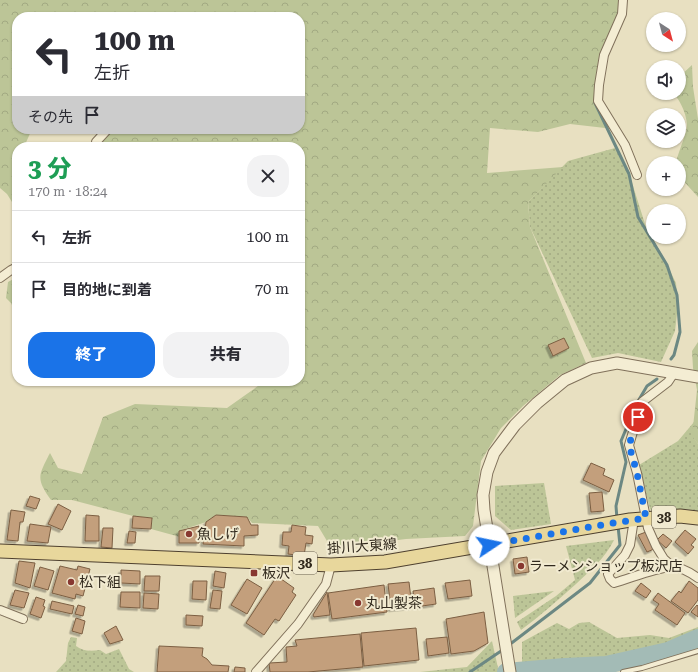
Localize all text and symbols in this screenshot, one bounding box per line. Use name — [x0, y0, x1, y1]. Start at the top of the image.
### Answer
north arrow — [646, 12, 686, 52]
map controls — [646, 12, 686, 244]
text: 100 m — [94, 24, 175, 57]
icon: left — [28, 28, 80, 80]
button: sound — [646, 60, 686, 100]
text: 左折 — [94, 62, 130, 83]
icon: arrive — [81, 104, 103, 126]
text: その先 — [28, 108, 73, 126]
button: layers — [646, 108, 686, 148]
text: 3 分 — [28, 155, 72, 183]
button: close — [247, 155, 289, 197]
button: + — [646, 156, 686, 196]
text: 170 m · 18:24 — [28, 184, 107, 199]
button: − — [646, 204, 686, 244]
icon: left — [28, 226, 50, 248]
text: 100 m — [246, 228, 289, 246]
text: 左折 — [62, 229, 92, 247]
icon: arrive — [28, 278, 50, 300]
text: 70 m — [255, 280, 289, 298]
text: 目的地に到着 — [62, 281, 152, 299]
button: 終了 — [28, 332, 155, 378]
button: 共有 — [163, 332, 289, 378]
pin — [621, 400, 655, 434]
icon: arrive — [627, 406, 649, 428]
road number: 38 — [652, 506, 676, 528]
position arrow — [468, 524, 510, 566]
place label: 魚しげ — [197, 526, 239, 542]
marker: 魚しげ — [184, 529, 194, 539]
street label: 掛川大東線 — [327, 536, 397, 556]
road number: 38 — [293, 552, 317, 574]
place label: ラーメンショップ板沢店 — [529, 558, 682, 574]
marker: ラーメンショップ板沢店 — [516, 561, 526, 571]
place label: 板沢 — [262, 565, 290, 581]
marker: 板沢 — [249, 568, 259, 578]
place label: 松下組 — [79, 574, 121, 590]
marker: 松下組 — [66, 577, 76, 587]
place label: 丸山製茶 — [366, 595, 422, 611]
marker: 丸山製茶 — [353, 598, 363, 608]

